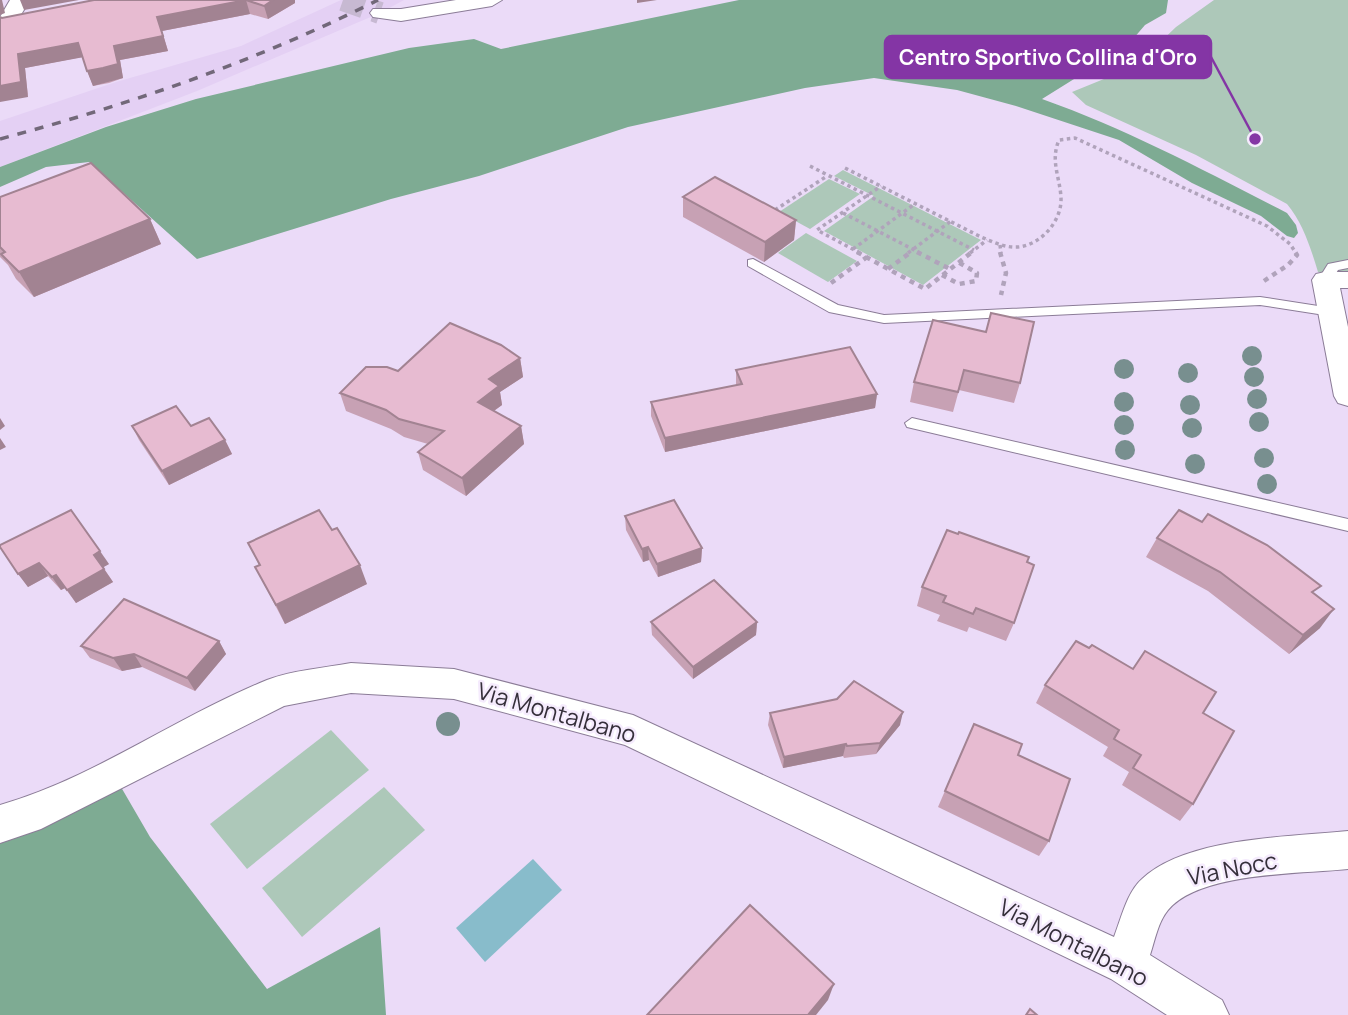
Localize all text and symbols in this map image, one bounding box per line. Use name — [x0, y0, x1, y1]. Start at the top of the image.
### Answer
callout: Centro Sportivo Collina d'Oro — [885, 36, 1211, 78]
text: Centro Sportivo Collina d'Oro — [899, 43, 1197, 71]
street label: Via Montalbano — [474, 674, 640, 750]
street label: Via Nocc — [1184, 844, 1280, 892]
street label: Via Montalbano — [994, 891, 1154, 993]

